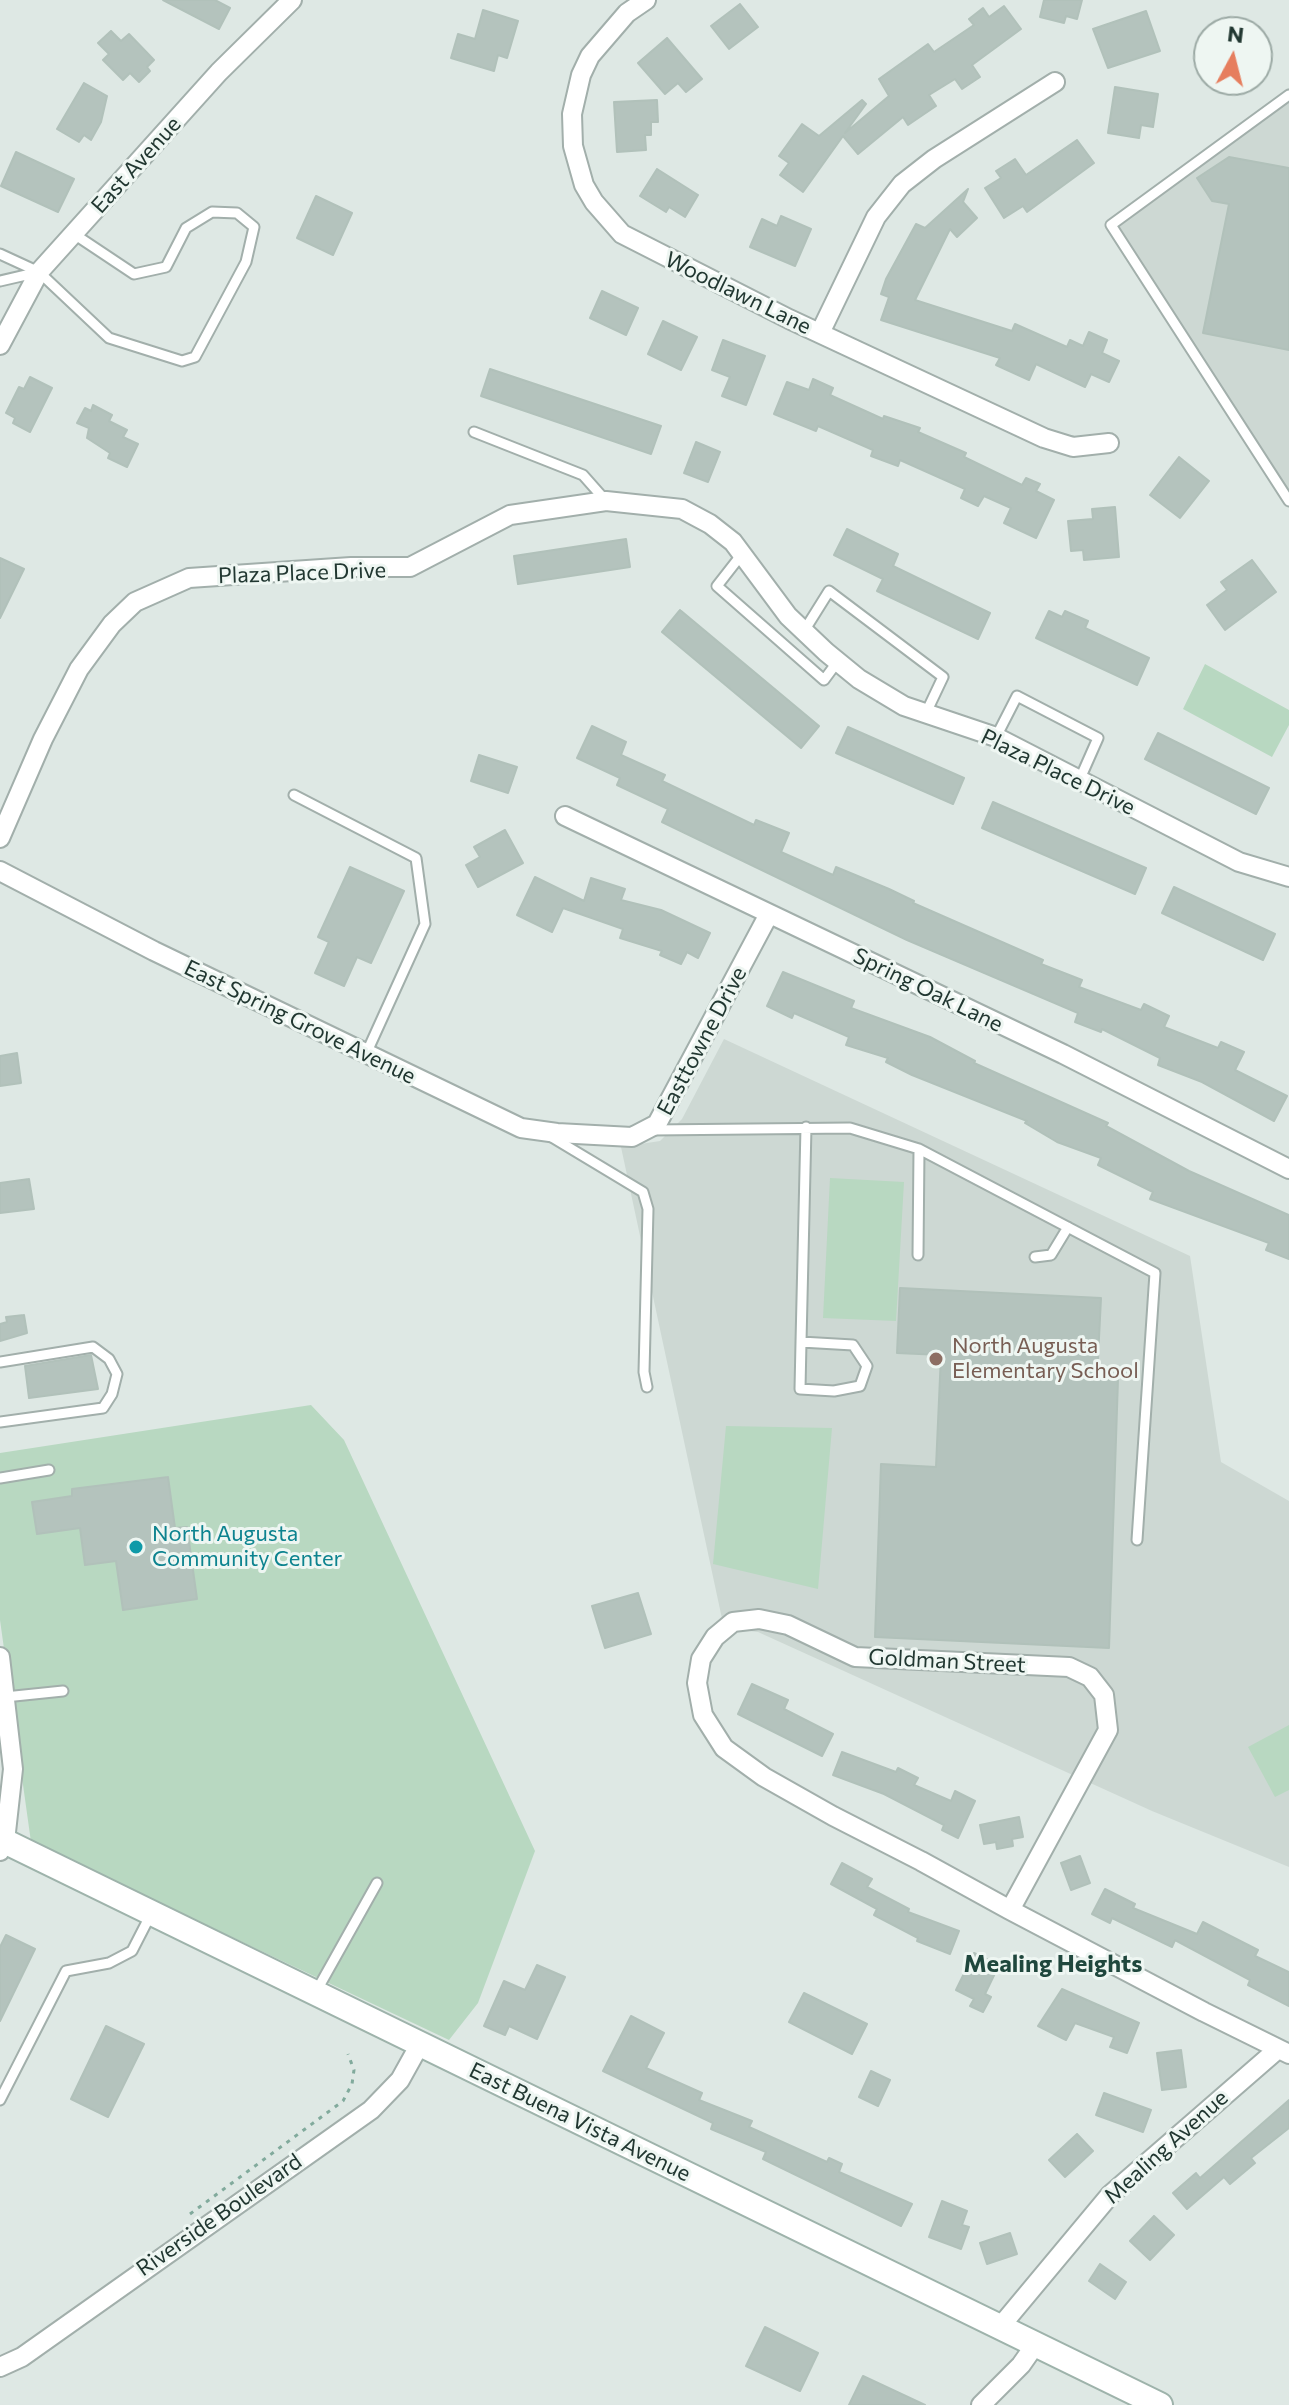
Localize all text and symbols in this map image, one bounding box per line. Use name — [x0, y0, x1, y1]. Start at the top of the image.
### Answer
north arrow — [1193, 16, 1273, 96]
text: N — [1226, 19, 1246, 48]
street label: East Avenue — [86, 111, 186, 219]
street label: Woodlawn Lane — [661, 246, 815, 340]
street label: Plaza Place Drive — [217, 557, 387, 589]
street label: Plaza Place Drive — [977, 723, 1139, 821]
street label: Spring Oak Lane — [849, 942, 1007, 1038]
street label: East Spring Grove Avenue — [180, 954, 420, 1090]
street label: Easttowne Drive — [652, 962, 752, 1120]
place label: North Augusta Elementary School — [952, 1333, 1139, 1384]
marker: North Augusta Elementary School — [927, 1350, 945, 1368]
place label: North Augusta Community Center — [152, 1521, 342, 1572]
marker: North Augusta Community Center — [127, 1538, 145, 1556]
street label: Goldman Street — [868, 1644, 1026, 1678]
district label: Mealing Heights — [964, 1950, 1142, 1978]
street label: East Buena Vista Avenue — [465, 2057, 695, 2187]
street label: Mealing Avenue — [1099, 2085, 1233, 2209]
street label: Riverside Boulevard — [131, 2148, 307, 2282]

